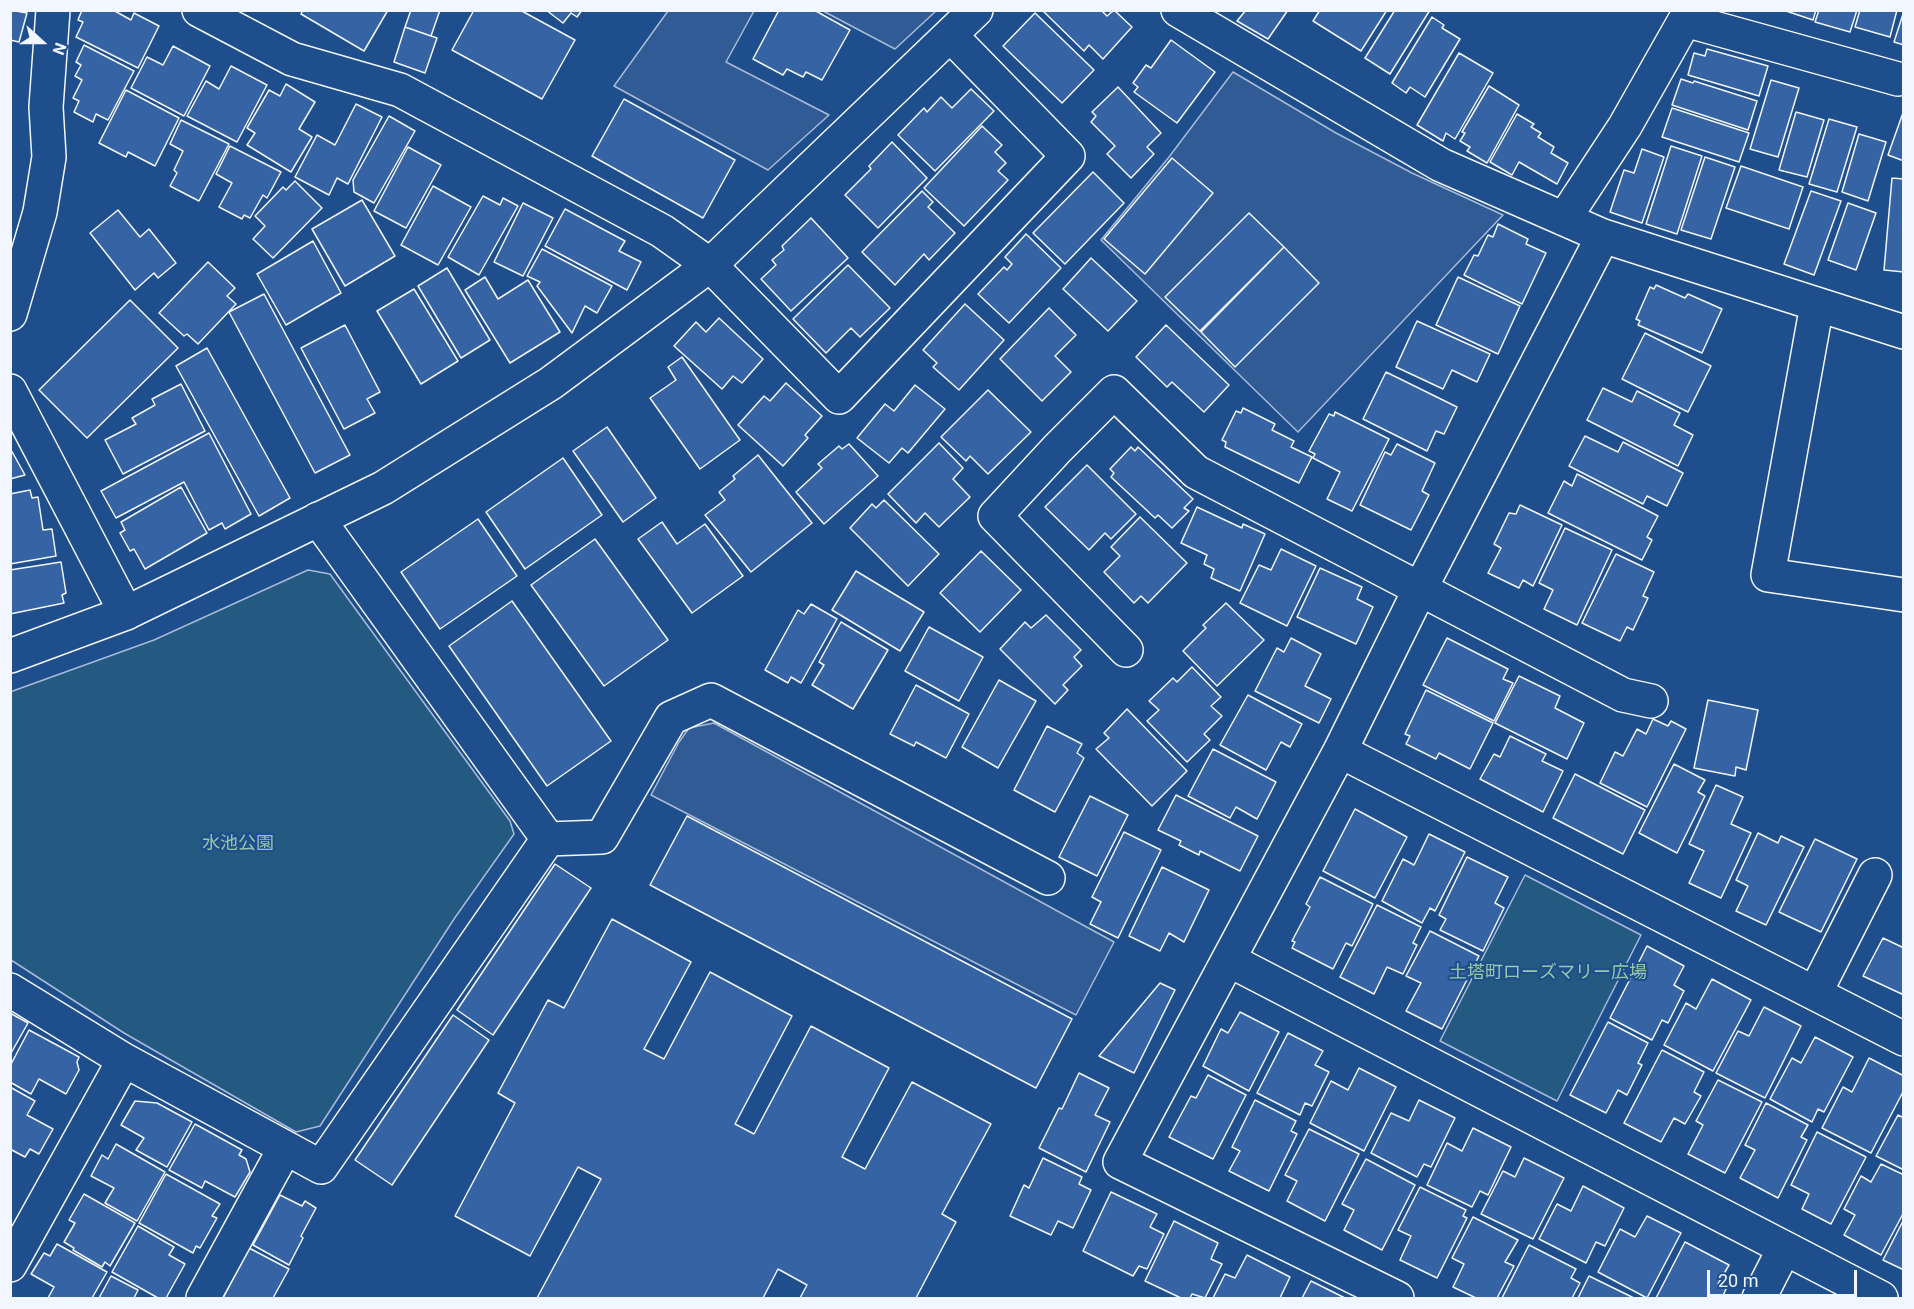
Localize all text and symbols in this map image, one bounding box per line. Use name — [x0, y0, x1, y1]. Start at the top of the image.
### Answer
north arrow — [12, 12, 72, 72]
text: N — [48, 40, 70, 57]
park label: 水池公園 — [202, 833, 274, 855]
park label: 土塔町ローズマリー広場 — [1449, 962, 1647, 984]
scale bar — [1710, 1258, 1860, 1296]
text: 20 m — [1718, 1270, 1758, 1291]

